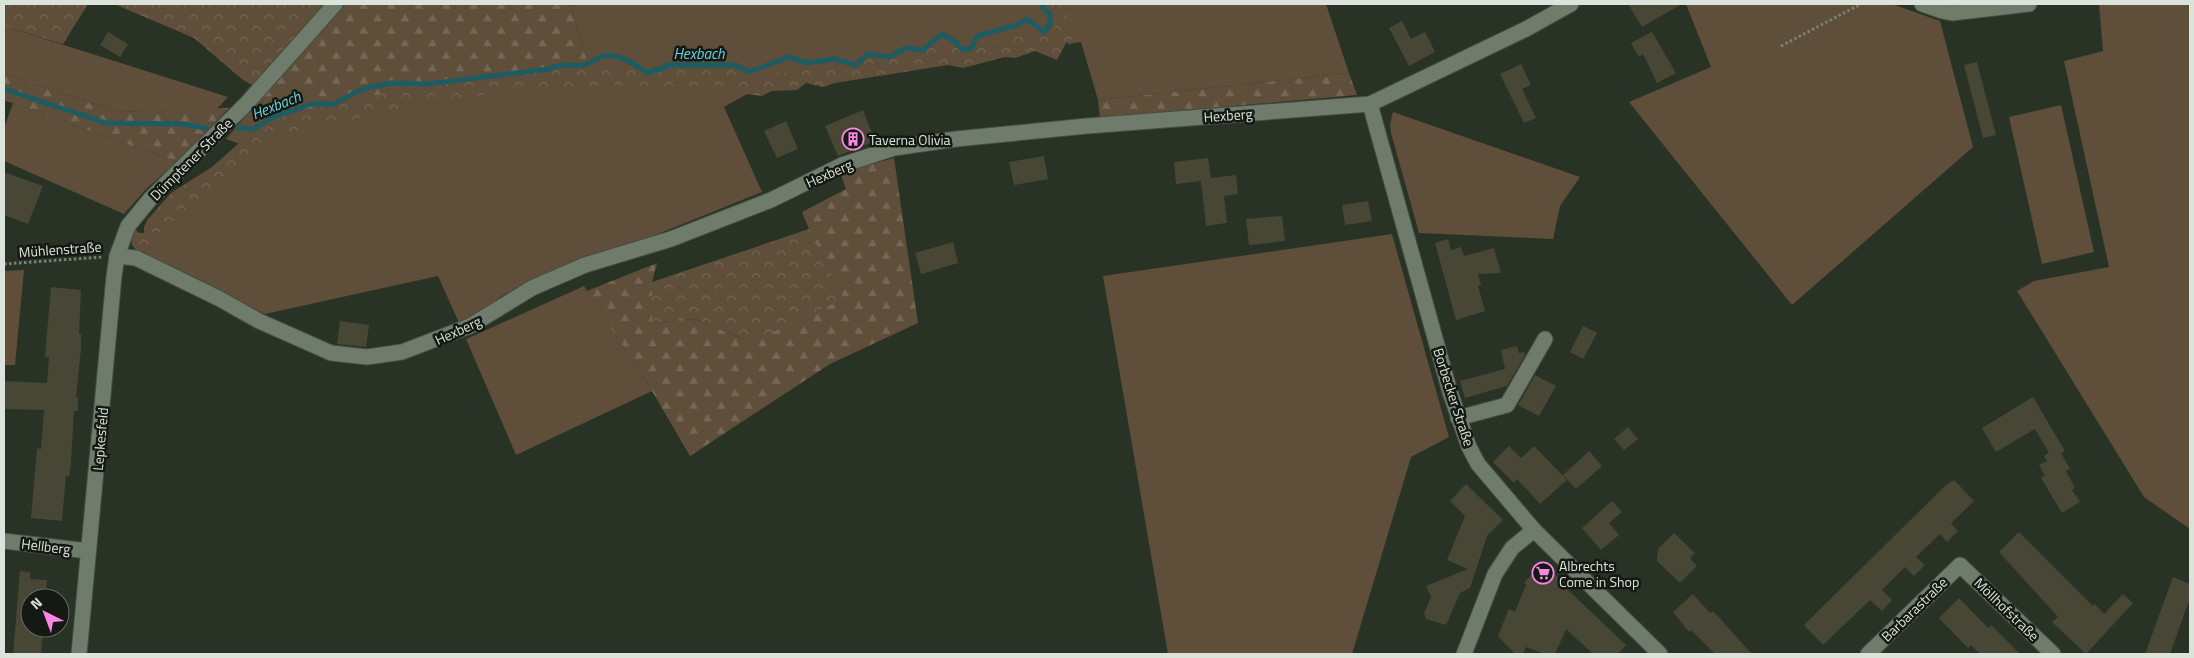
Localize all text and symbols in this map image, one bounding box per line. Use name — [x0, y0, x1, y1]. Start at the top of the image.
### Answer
water label: Hexbach — [673, 42, 725, 65]
water label: Hexbach — [248, 85, 304, 125]
street label: Hexberg — [1203, 103, 1253, 127]
street label: Dümptener Straße — [145, 113, 237, 205]
building icon: Taverna Olivia — [841, 127, 865, 151]
place label: Taverna Olivia — [869, 129, 951, 150]
street label: Hexberg — [802, 153, 856, 193]
street label: Mühlenstraße — [18, 236, 102, 262]
street label: Hexberg — [431, 310, 485, 350]
street label: Borbecker Straße — [1428, 345, 1480, 449]
street label: Lepkesfeld — [87, 407, 113, 471]
street label: Hellberg — [20, 533, 72, 559]
place label: Albrechts Come in Shop — [1559, 555, 1639, 592]
supermarket icon: Albrechts Come in Shop — [1531, 561, 1555, 585]
street label: Barbarastraße — [1876, 572, 1952, 646]
street label: Möllhofstraße — [1970, 572, 2044, 646]
north arrow — [20, 588, 70, 638]
text: N — [25, 592, 47, 614]

